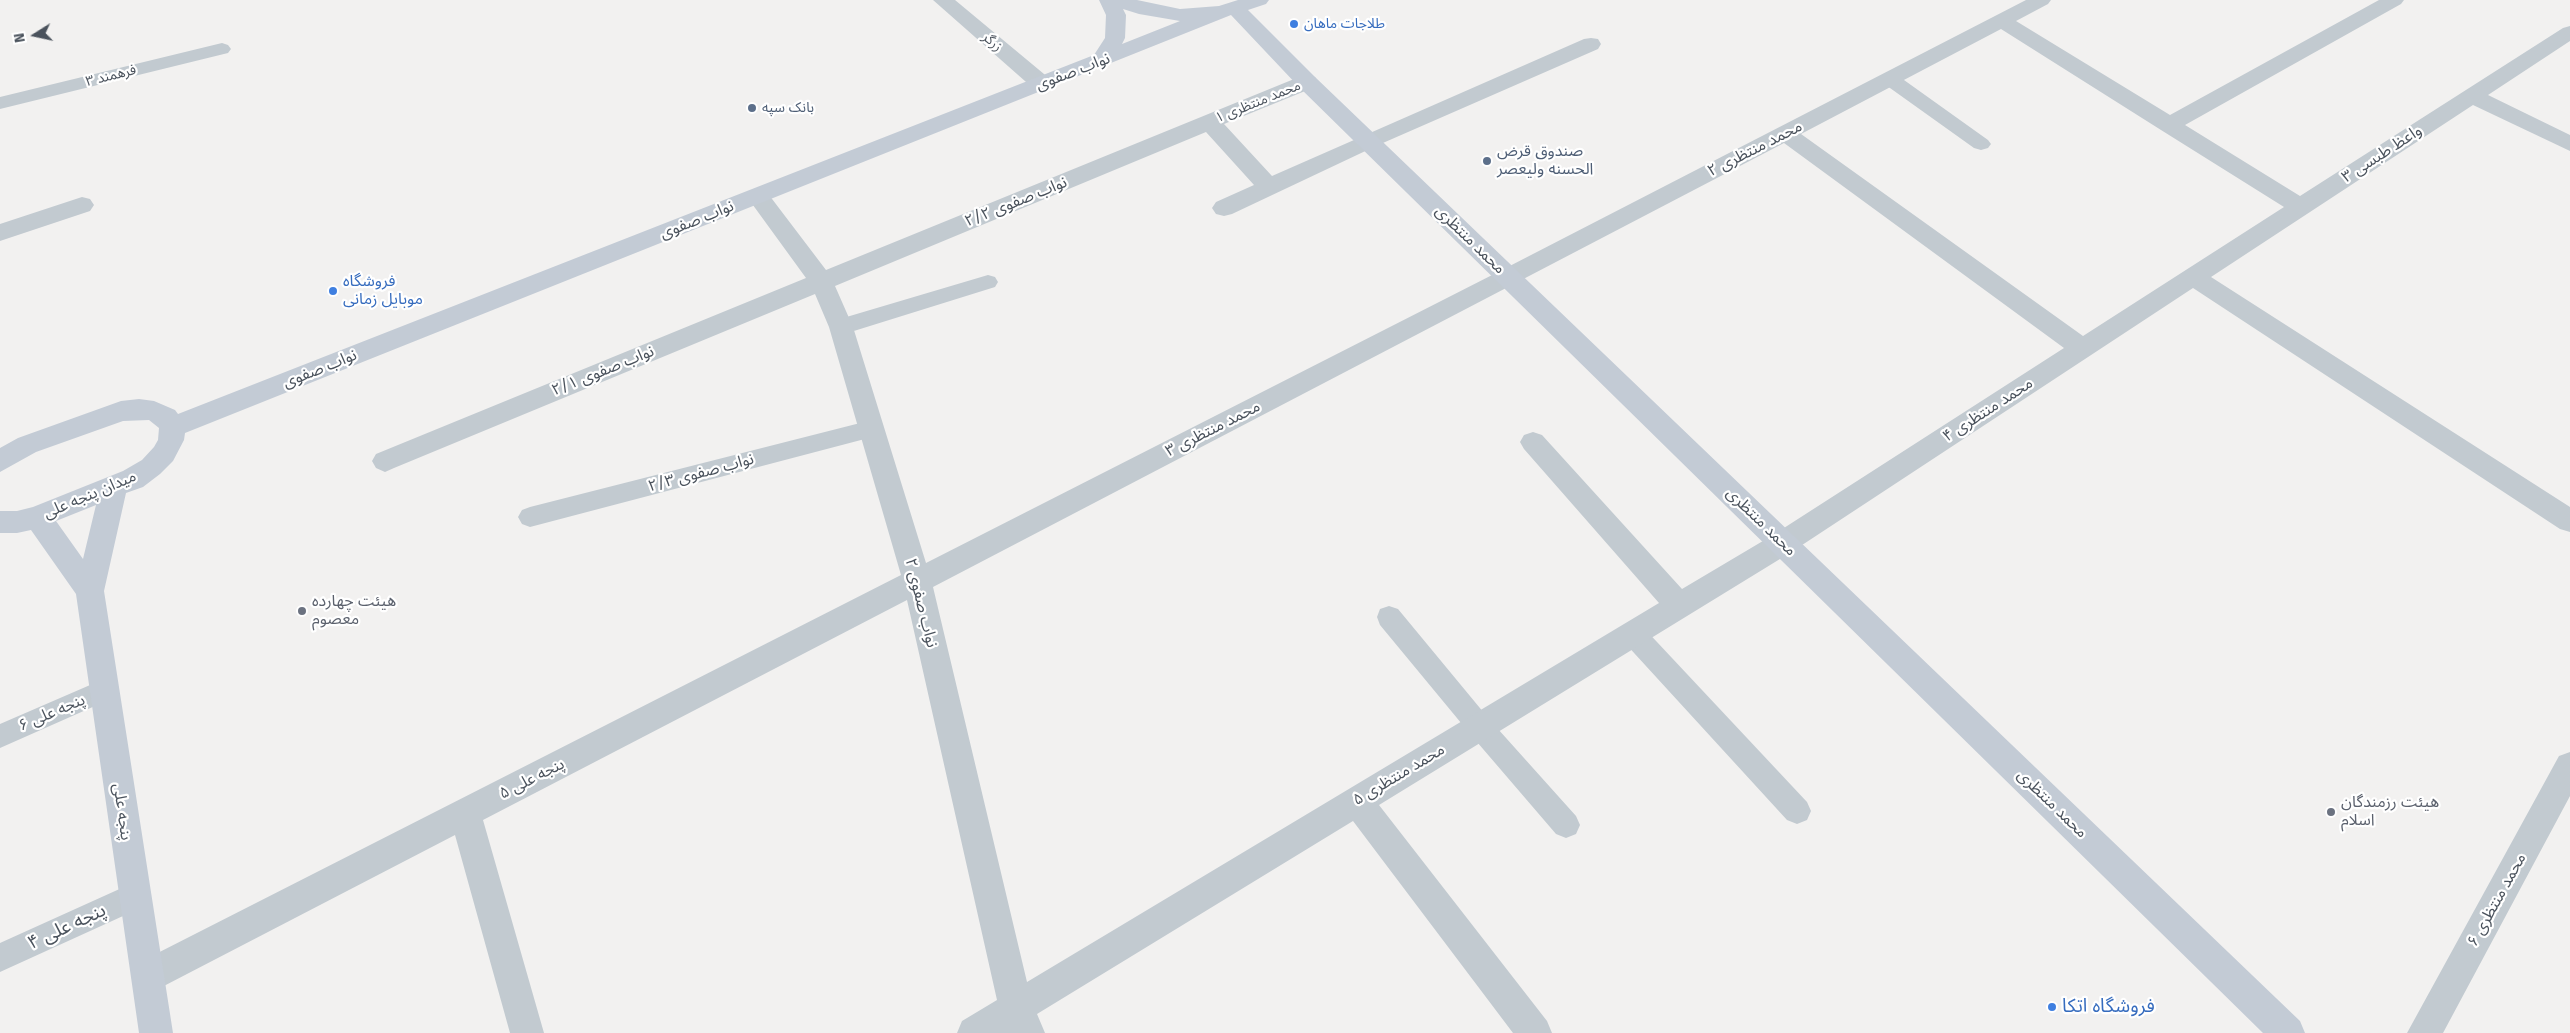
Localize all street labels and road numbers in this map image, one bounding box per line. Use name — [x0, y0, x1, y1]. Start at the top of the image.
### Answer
street label: زرگر — [979, 29, 1005, 55]
street label: نواب صفوی — [1033, 49, 1113, 95]
street label: فرهمند ۳ — [84, 62, 138, 90]
street label: محمد منتظری ۱ — [1213, 77, 1303, 127]
street label: محمد منتظری ۲ — [1704, 117, 1806, 181]
street label: واعظ طبسی ۳ — [2338, 121, 2426, 187]
street label: نواب صفوی ۲/۲ — [962, 173, 1070, 231]
street label: نواب صفوی — [657, 197, 737, 243]
street label: محمد منتظری — [1431, 202, 1509, 278]
street label: نواب صفوی ۲/۱ — [549, 342, 657, 400]
street label: نواب صفوی — [280, 346, 360, 392]
street label: محمد منتظری ۴ — [1939, 374, 2037, 446]
street label: محمد منتظری ۳ — [1162, 397, 1264, 461]
street label: نواب صفوی ۲/۳ — [646, 450, 756, 496]
street label: میدان پنجه علی — [41, 467, 139, 523]
street label: محمد منتظری — [1722, 484, 1800, 560]
street label: نواب صفوی ۲ — [901, 556, 941, 650]
street label: پنجه علی ۶ — [16, 690, 88, 736]
street label: محمد منتظری ۵ — [1350, 740, 1448, 810]
street label: پنجه علی ۵ — [496, 754, 568, 804]
street label: محمد منتظری — [2013, 766, 2091, 842]
street label: پنجه علی — [109, 782, 135, 842]
street label: محمد منتظری ۶ — [2463, 850, 2531, 950]
street label: پنجه علی ۴ — [24, 899, 110, 955]

